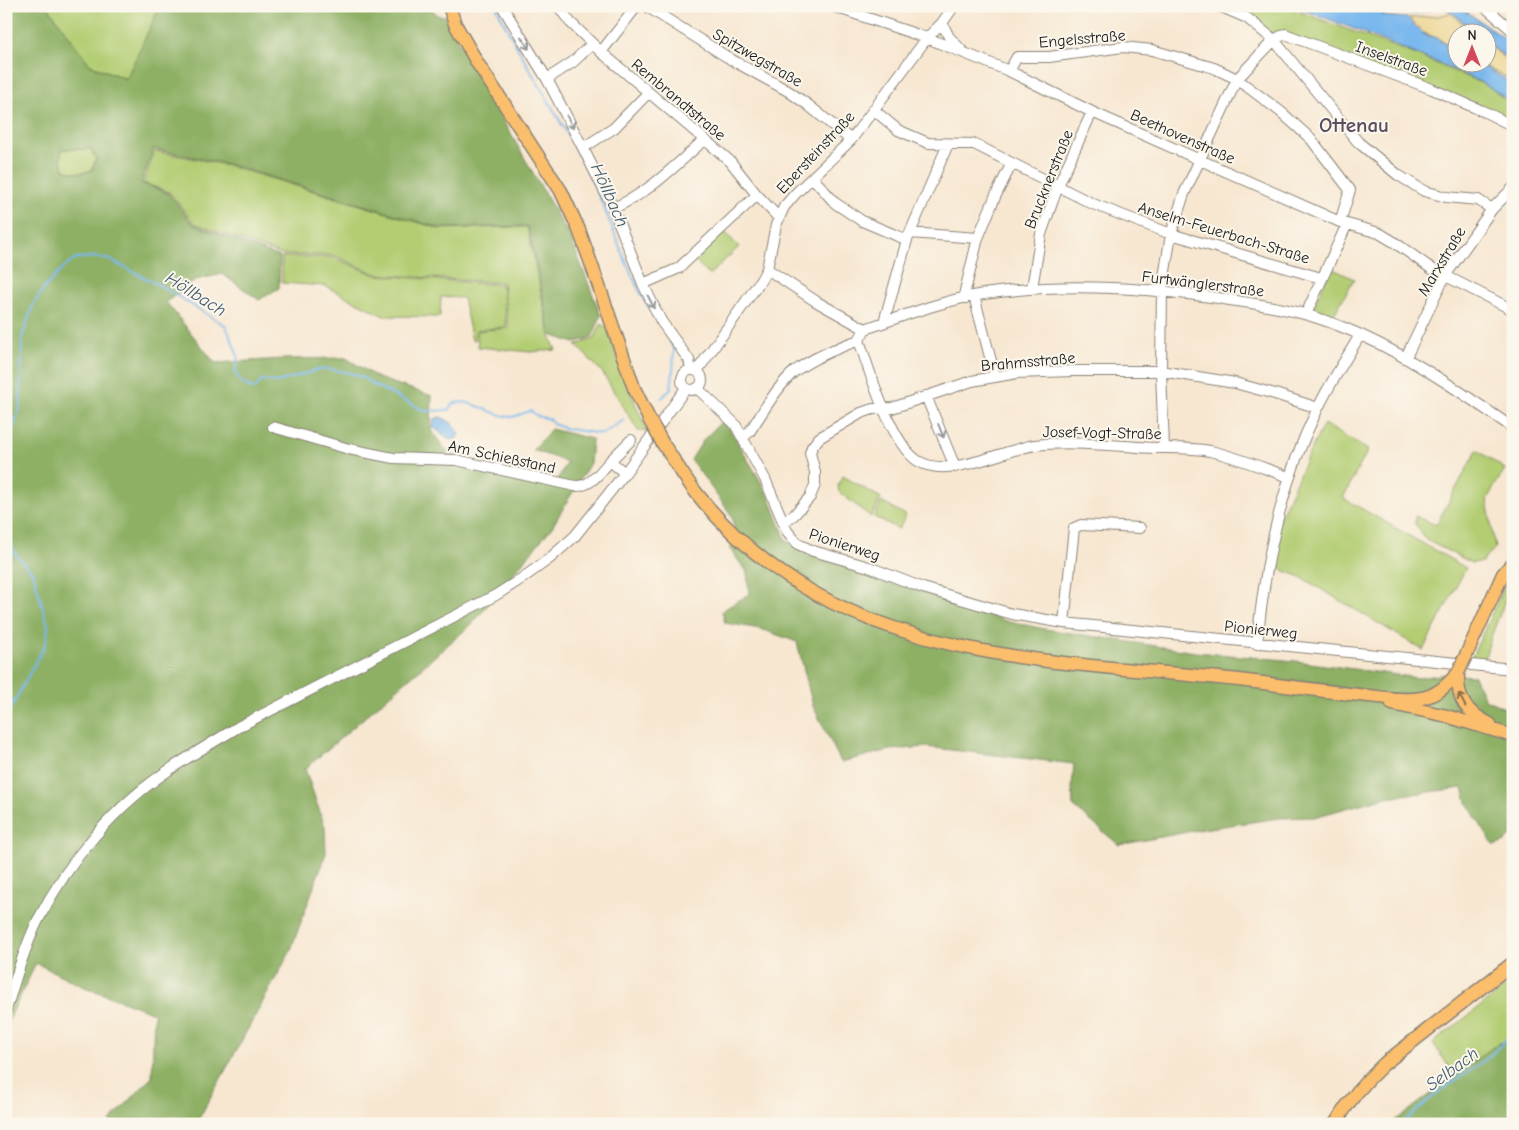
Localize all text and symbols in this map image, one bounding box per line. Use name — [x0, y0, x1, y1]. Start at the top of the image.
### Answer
north arrow — [1446, 22, 1496, 72]
street label: Spitzwegstraße — [710, 25, 805, 91]
street label: Engelsstraße — [1038, 26, 1126, 52]
text: N — [1467, 27, 1477, 44]
one-way arrow — [520, 35, 530, 49]
street label: Inselstraße — [1353, 38, 1430, 80]
street label: Rembrandtstraße — [628, 55, 729, 144]
street label: Beethovenstraße — [1128, 106, 1238, 168]
street label: Ebersteinstraße — [773, 108, 858, 198]
district label: Ottenau — [1319, 113, 1389, 137]
one-way arrow — [566, 114, 575, 129]
street label: Brucknerstraße — [1021, 127, 1077, 231]
water label: Höllbach — [586, 160, 633, 230]
street label: Anselm-Feuerbach-Straße — [1136, 198, 1312, 268]
street label: Marxstraße — [1414, 224, 1470, 299]
water label: Höllbach — [161, 268, 230, 321]
street label: Furtwänglerstraße — [1141, 268, 1265, 300]
one-way arrow — [647, 294, 657, 309]
street label: Brahmsstraße — [980, 349, 1076, 375]
one-way arrow — [937, 423, 946, 438]
street label: Josef-Vogt-Straße — [1042, 423, 1162, 443]
street label: Am Schießstand — [446, 437, 557, 477]
street label: Pionierweg — [807, 525, 883, 565]
street label: Pionierweg — [1223, 617, 1298, 643]
one-way arrow — [1457, 693, 1466, 708]
water label: Selbach — [1422, 1043, 1483, 1096]

